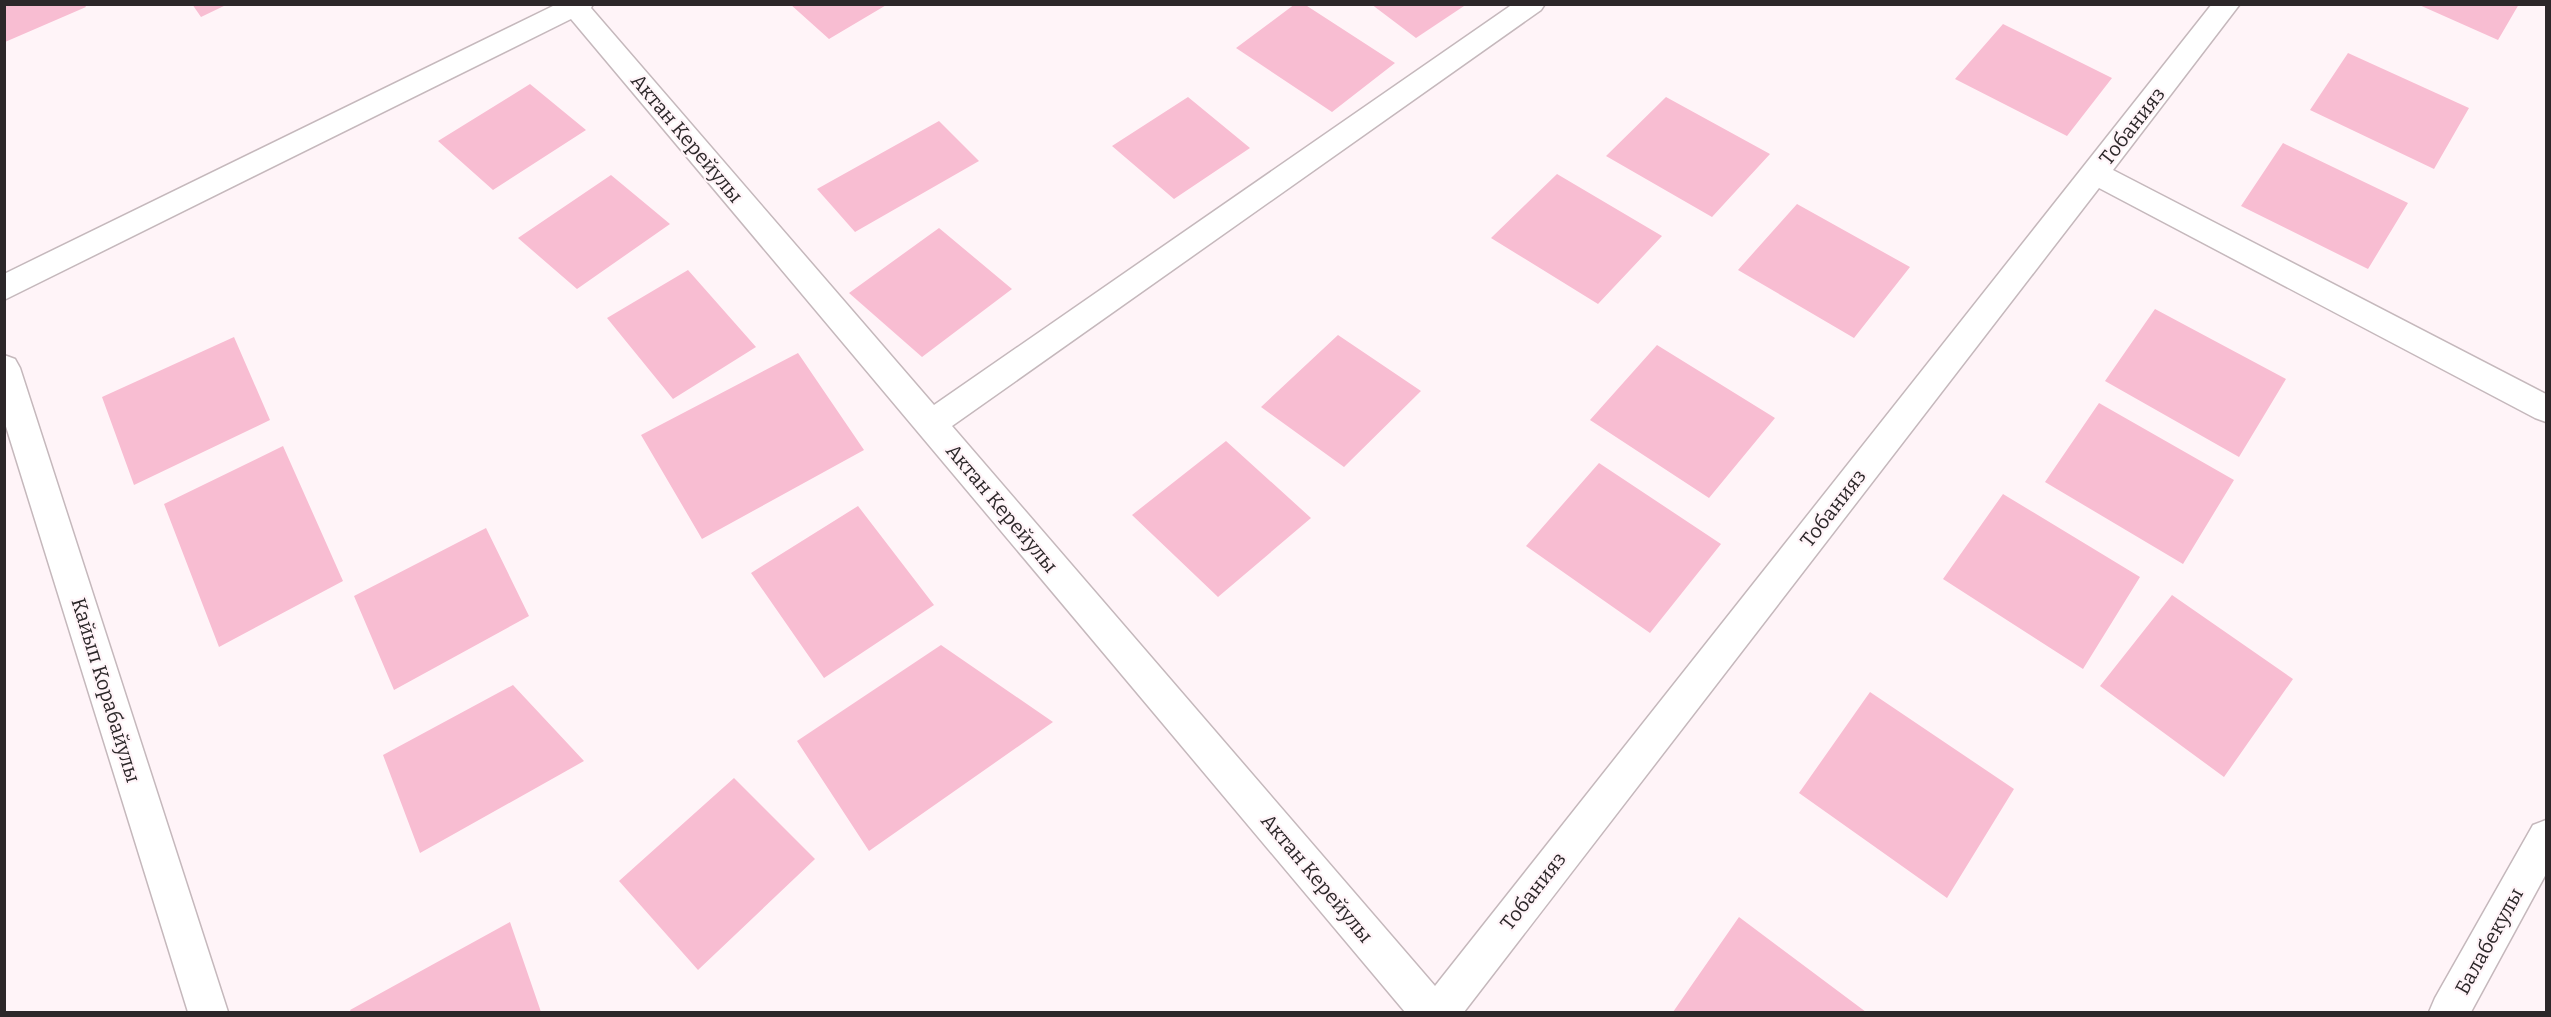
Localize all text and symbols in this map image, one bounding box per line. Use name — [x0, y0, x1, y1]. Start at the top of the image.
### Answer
street label: Актан Керейулы — [626, 69, 748, 207]
street label: Тобанияз — [2094, 82, 2170, 170]
street label: Актан Керейулы — [941, 439, 1063, 577]
street label: Тобанияз — [1795, 464, 1871, 552]
street label: Кайып Корабайулы — [67, 595, 146, 785]
street label: Актан Керейулы — [1256, 809, 1378, 947]
street label: Тобанияз — [1495, 847, 1571, 935]
street label: Балабекулы — [2450, 883, 2528, 998]

